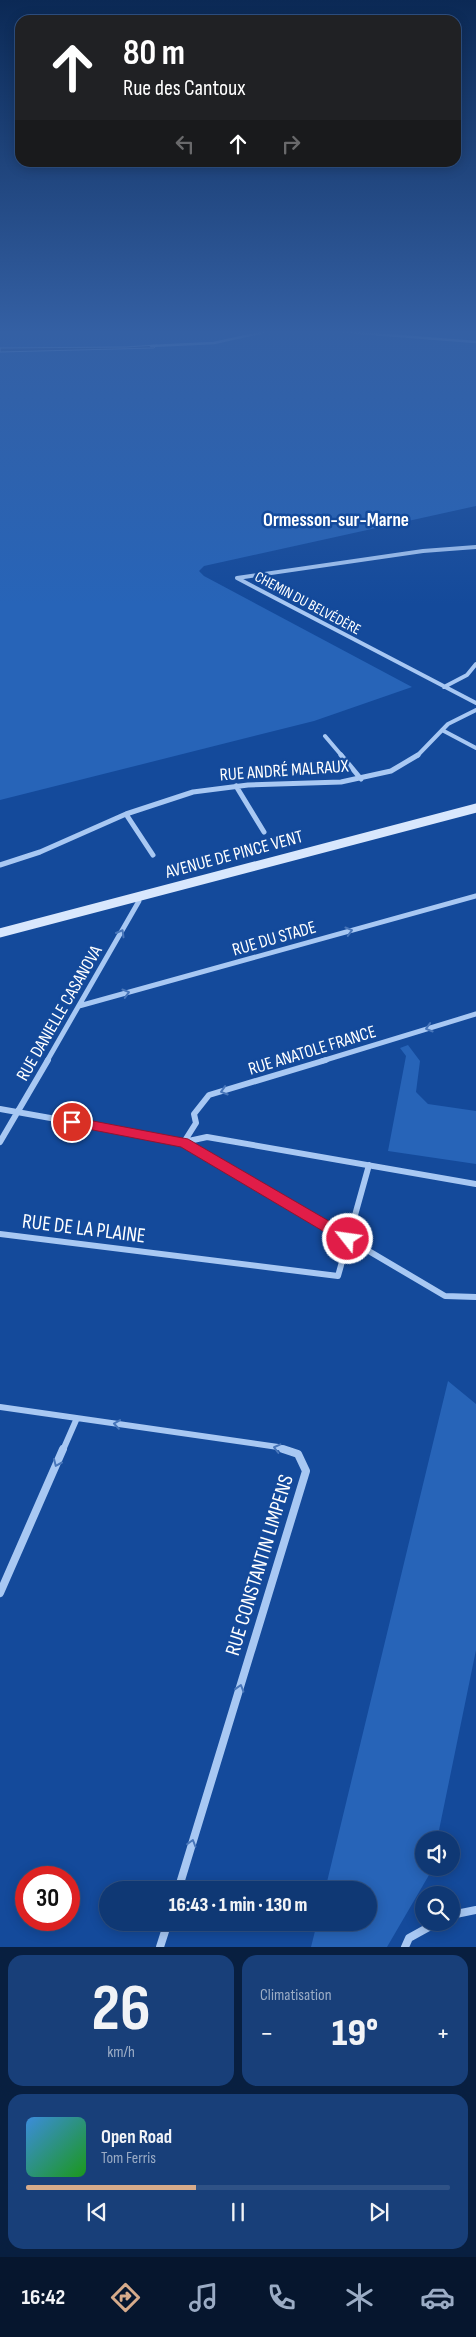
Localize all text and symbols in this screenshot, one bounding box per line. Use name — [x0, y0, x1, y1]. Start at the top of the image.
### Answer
text: 80 m — [123, 32, 185, 75]
icon: ahead — [40, 35, 105, 100]
text: Rue des Cantoux — [123, 75, 246, 102]
icon: left — [171, 130, 199, 158]
icon: ahead — [224, 130, 252, 158]
icon: right — [277, 130, 305, 158]
district label: Ormesson-sur-Marne — [263, 509, 409, 532]
street label: CHEMIN DU BELVÉDÈRE — [251, 567, 364, 639]
street label: RUE ANDRÉ MALRAUX — [219, 755, 350, 785]
street label: AVENUE DE PINCE VENT — [162, 826, 305, 883]
street label: RUE DU STADE — [230, 917, 318, 960]
one-way arrow — [345, 926, 354, 937]
one-way arrow — [114, 929, 124, 938]
street label: RUE DANIELLE CASANOVA — [12, 942, 107, 1085]
one-way arrow — [121, 989, 129, 999]
street label: RUE ANATOLE FRANCE — [246, 1021, 379, 1080]
one-way arrow — [426, 1023, 434, 1033]
one-way arrow — [220, 1085, 228, 1095]
pin — [51, 1101, 93, 1143]
icon: arrive — [58, 1108, 86, 1136]
street label: RUE DE LA PLAINE — [21, 1209, 147, 1248]
position arrow — [321, 1212, 373, 1264]
one-way arrow — [112, 1419, 120, 1430]
one-way arrow — [274, 1443, 282, 1453]
one-way arrow — [53, 1458, 64, 1467]
street label: RUE CONSTANTIN LIMPENS — [220, 1472, 299, 1659]
one-way arrow — [234, 1684, 244, 1693]
map controls — [415, 1831, 460, 1931]
button: sound — [415, 1831, 460, 1876]
one-way arrow — [186, 1840, 196, 1848]
speed limit sign: 30 — [15, 1866, 80, 1931]
button: search — [415, 1886, 460, 1931]
text: 16:43 · 1 min · 130 m — [169, 1894, 307, 1917]
text: 26 — [91, 1971, 151, 2049]
text: Climatisation — [260, 1986, 332, 2005]
text: 19° — [332, 2011, 378, 2056]
text: − — [260, 2017, 274, 2050]
text: + — [436, 2017, 450, 2050]
text: km/h — [107, 2043, 135, 2062]
text: Open Road — [101, 2126, 172, 2149]
text: Tom Ferris — [101, 2149, 156, 2168]
icon: previous — [83, 2198, 111, 2226]
icon: pause — [224, 2198, 252, 2226]
icon: next — [365, 2198, 393, 2226]
icon: directions — [108, 2280, 143, 2315]
icon: music — [186, 2280, 221, 2315]
icon: phone — [264, 2280, 299, 2315]
icon: climate — [342, 2280, 377, 2315]
icon: car — [420, 2280, 455, 2315]
text: 16:42 — [21, 2284, 65, 2311]

